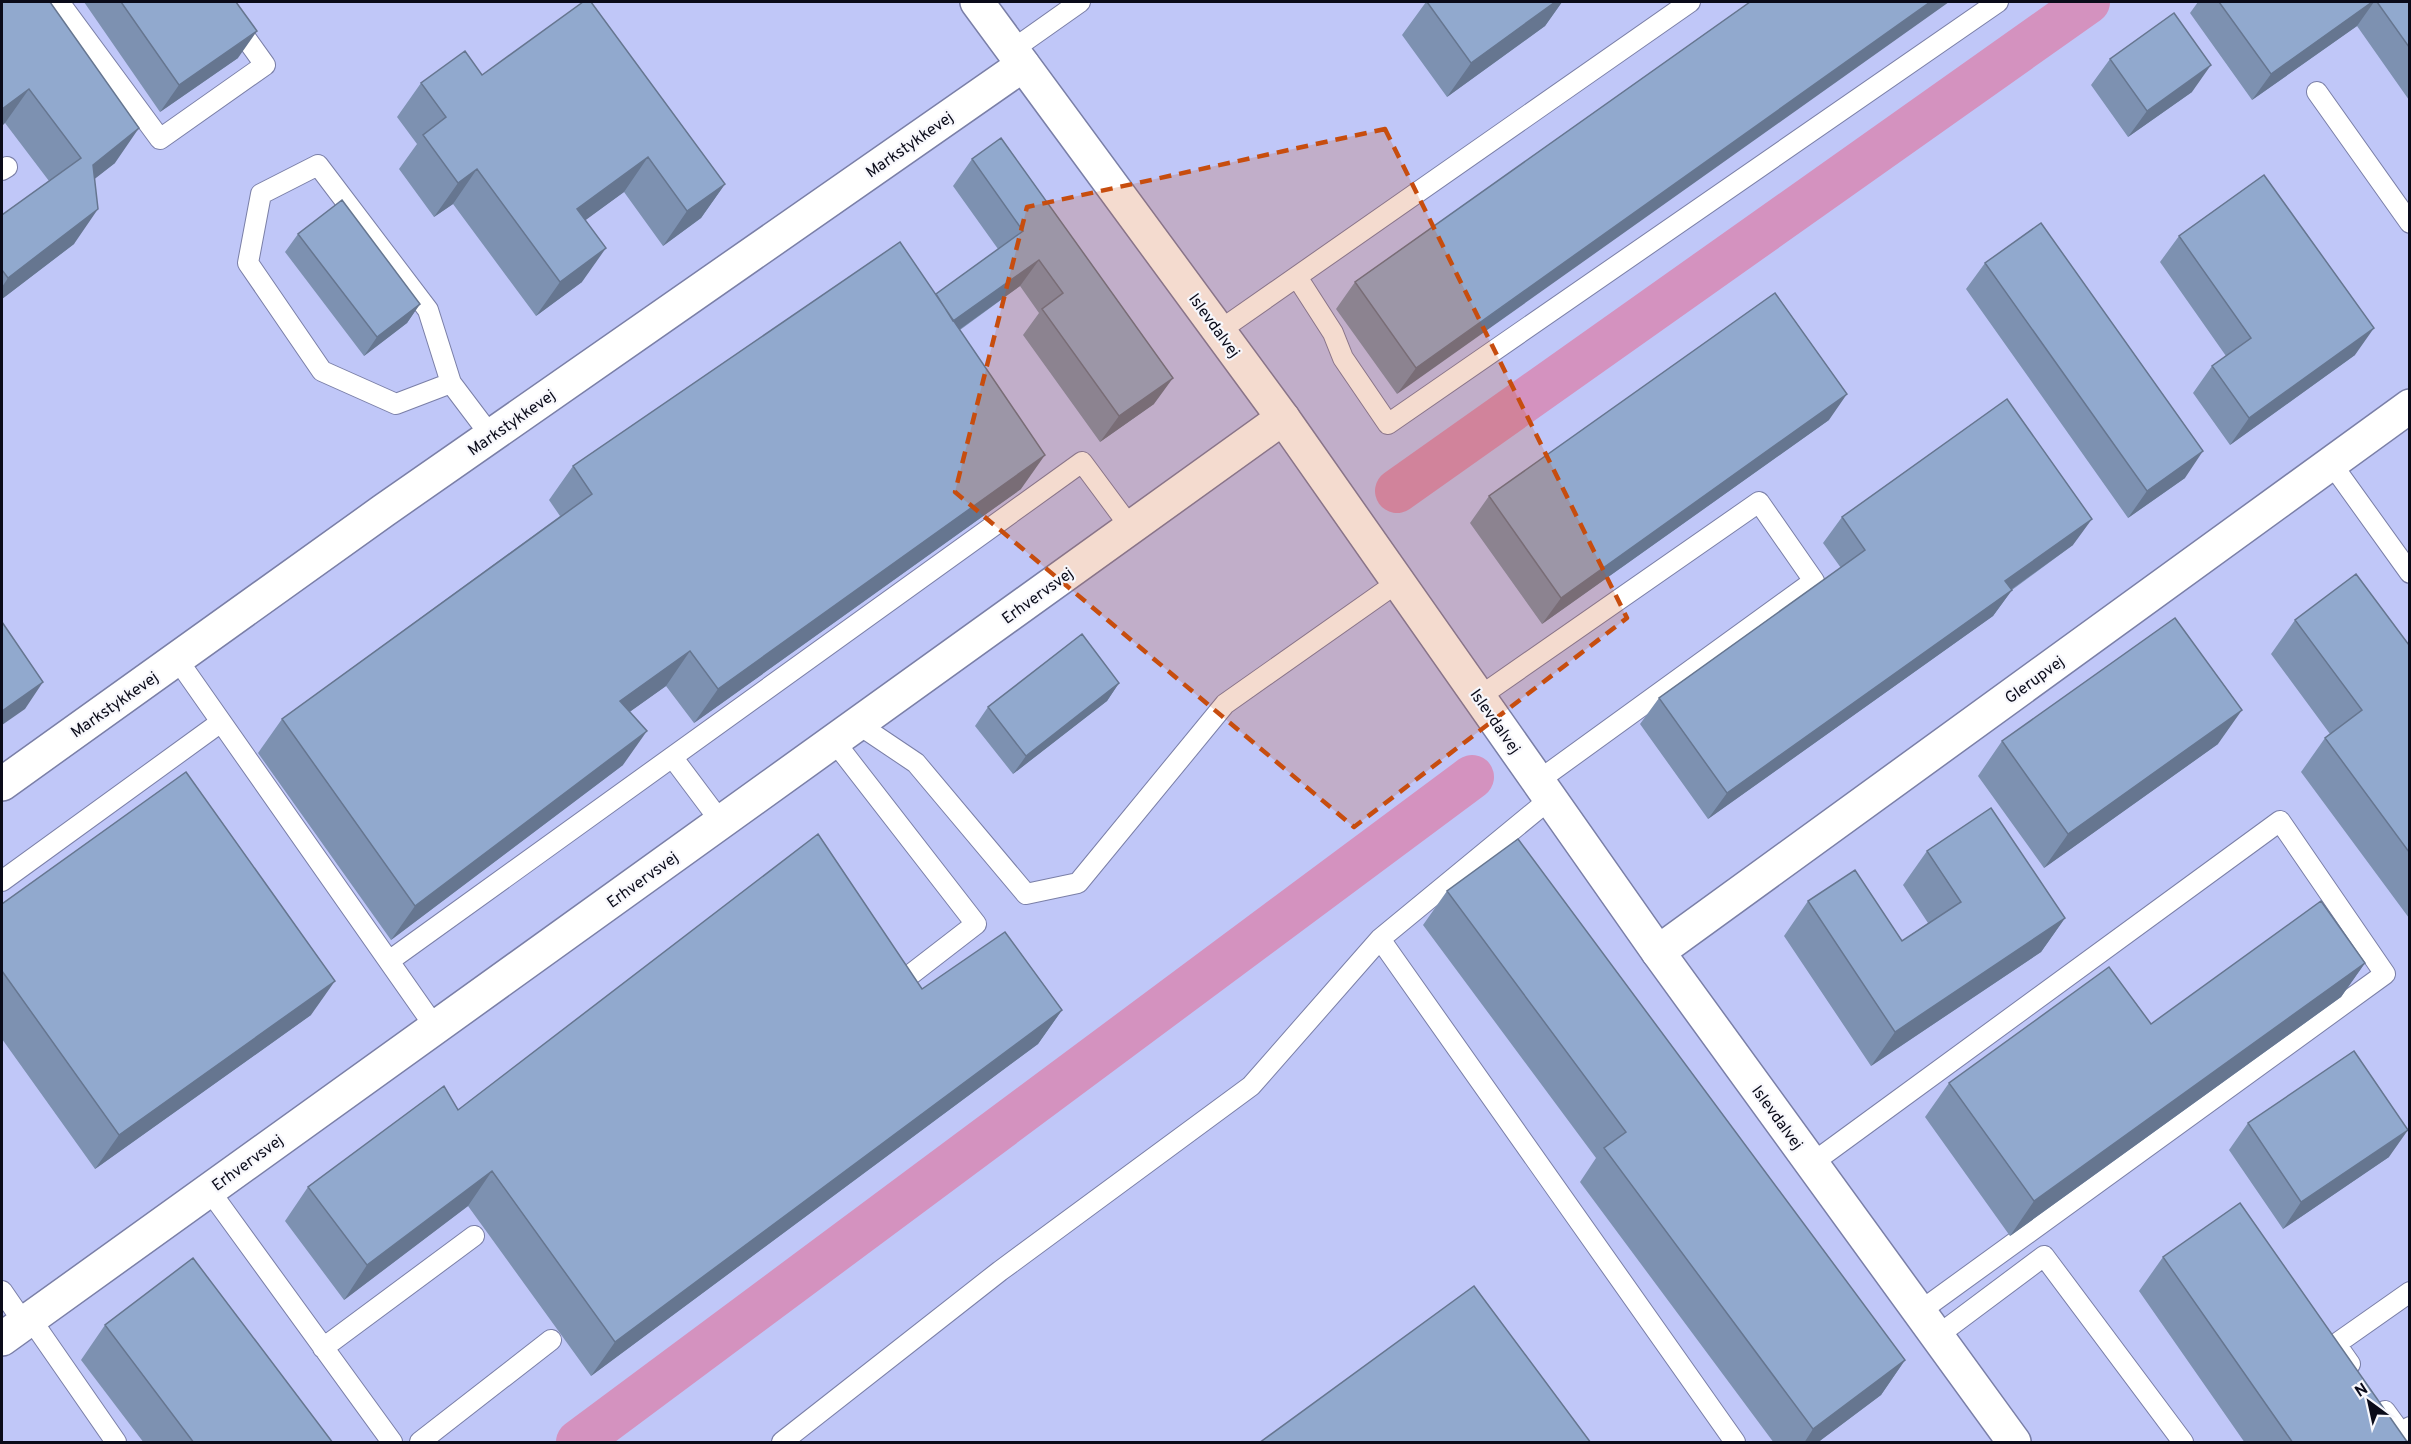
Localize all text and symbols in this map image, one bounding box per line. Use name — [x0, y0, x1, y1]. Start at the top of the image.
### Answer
street label: Markstykkevej — [862, 108, 958, 183]
street label: Islevdalvej — [1183, 290, 1243, 362]
street label: Markstykkevej — [464, 386, 560, 461]
street label: Erhvervsvej — [998, 564, 1078, 629]
street label: Glerupvej — [2001, 652, 2069, 709]
street label: Markstykkevej — [67, 668, 163, 743]
street label: Islevdalvej — [1465, 686, 1524, 758]
street label: Erhvervsvej — [603, 848, 683, 913]
street label: Islevdalvej — [1746, 1082, 1806, 1154]
street label: Erhvervsvej — [208, 1131, 288, 1196]
north arrow — [2339, 1372, 2399, 1432]
text: N — [2352, 1380, 2372, 1403]

